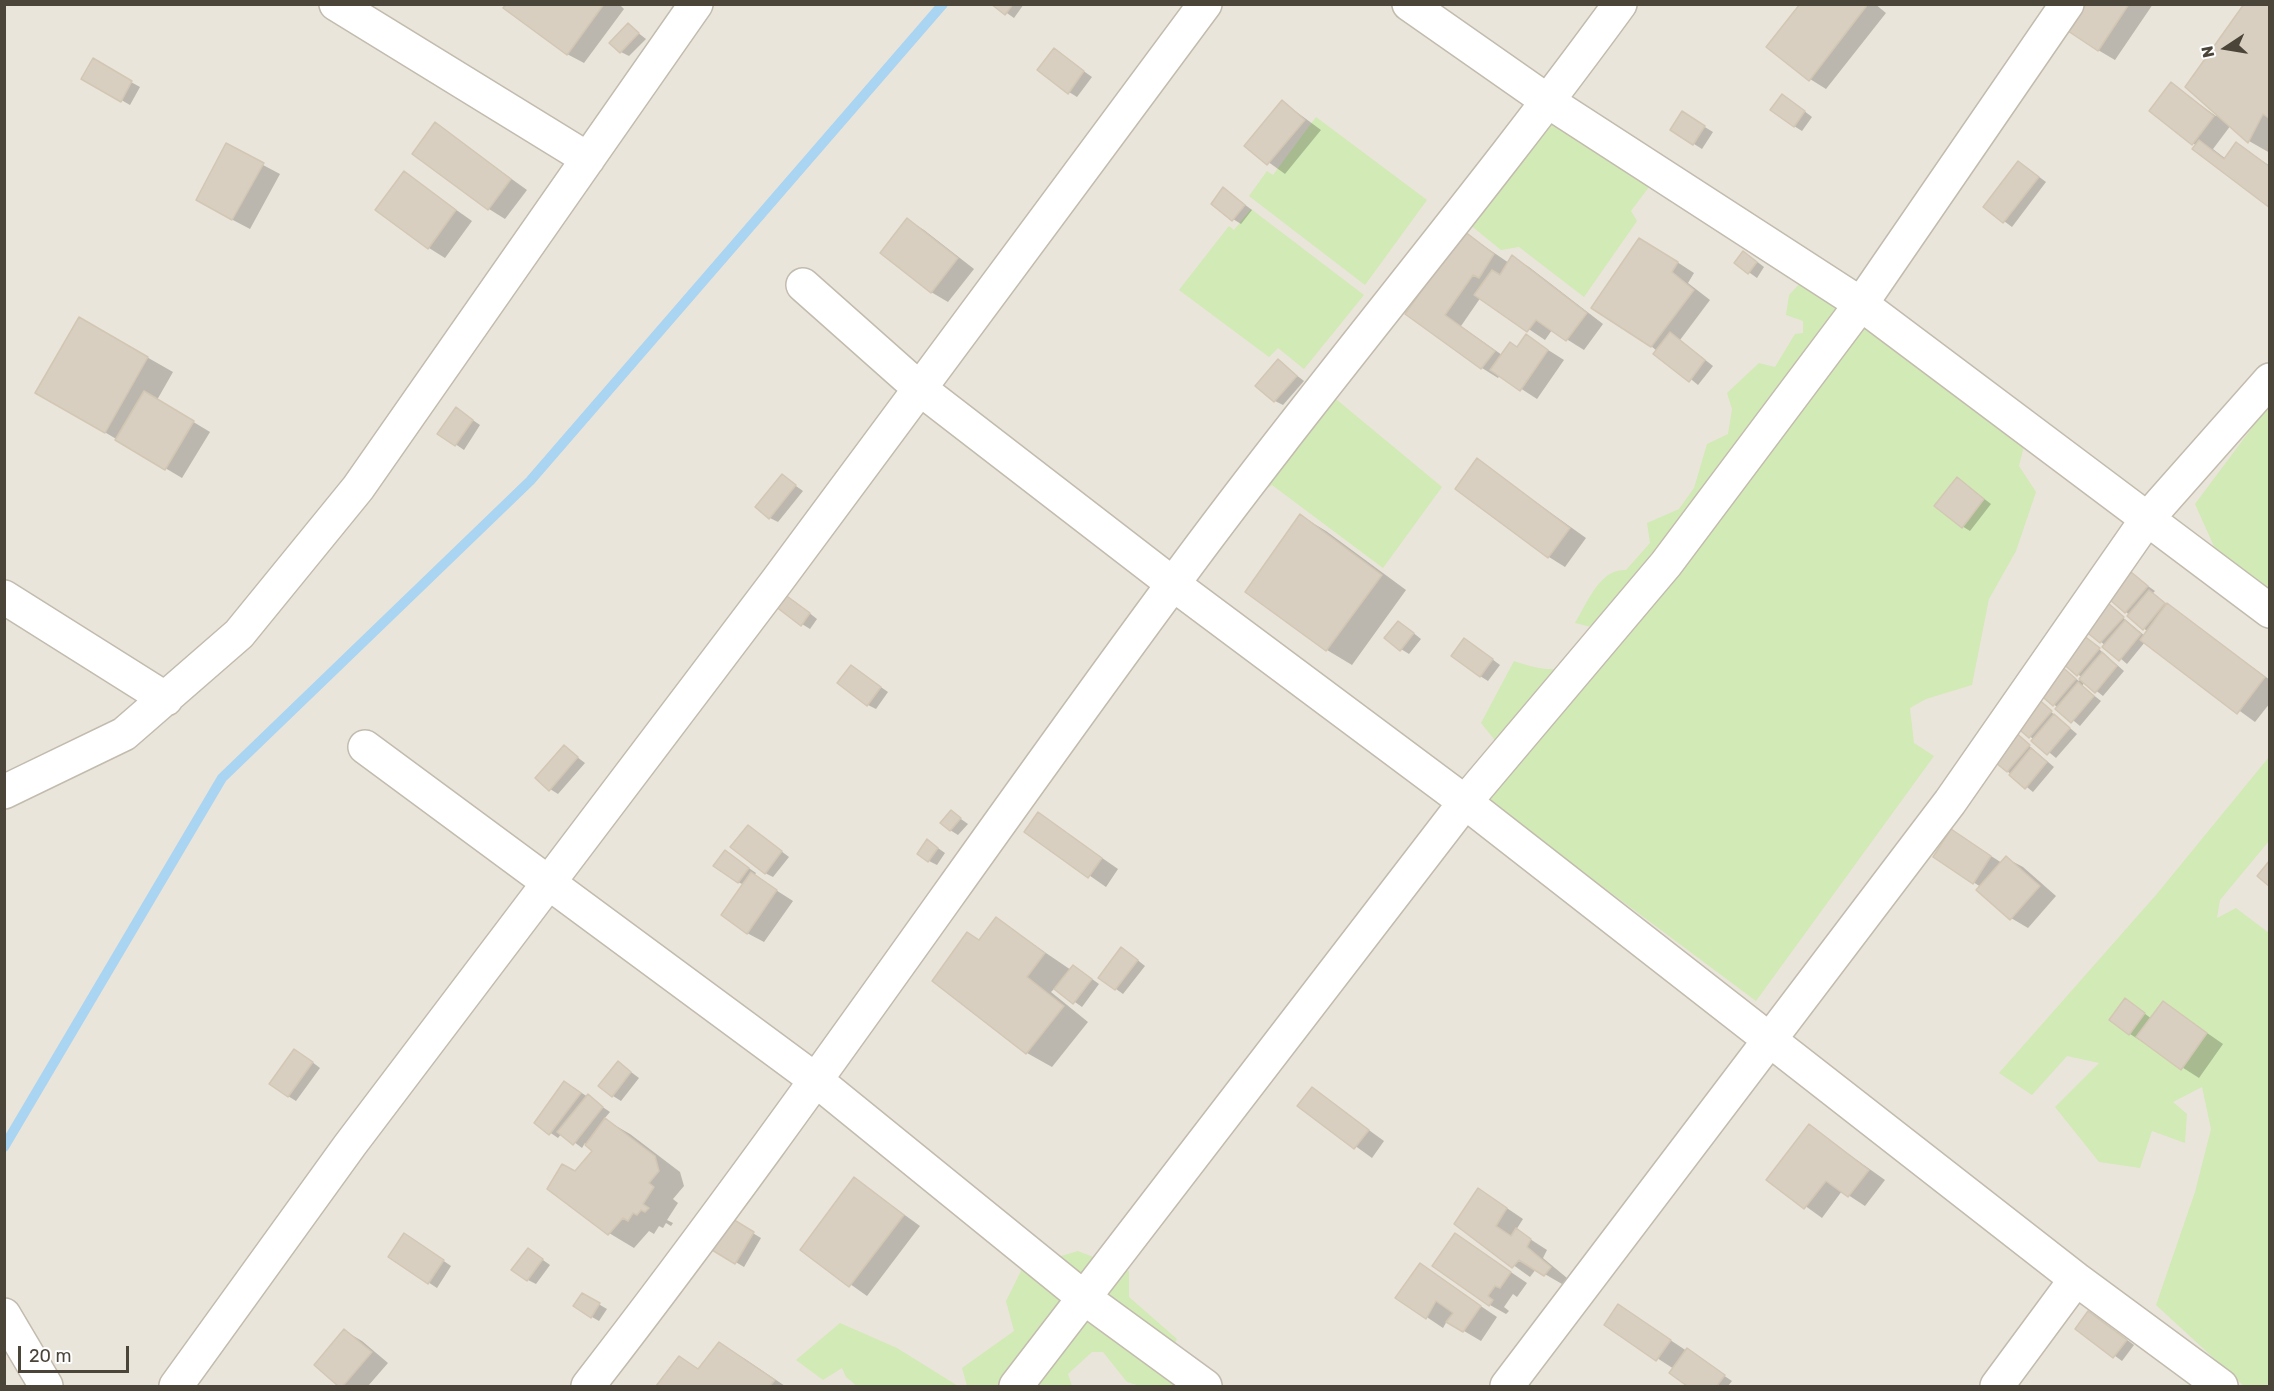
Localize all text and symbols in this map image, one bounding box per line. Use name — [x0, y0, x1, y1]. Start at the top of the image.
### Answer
north arrow — [2196, 18, 2256, 78]
text: N — [2197, 44, 2218, 59]
scale bar — [21, 1334, 132, 1372]
text: 20 m — [29, 1345, 71, 1367]

